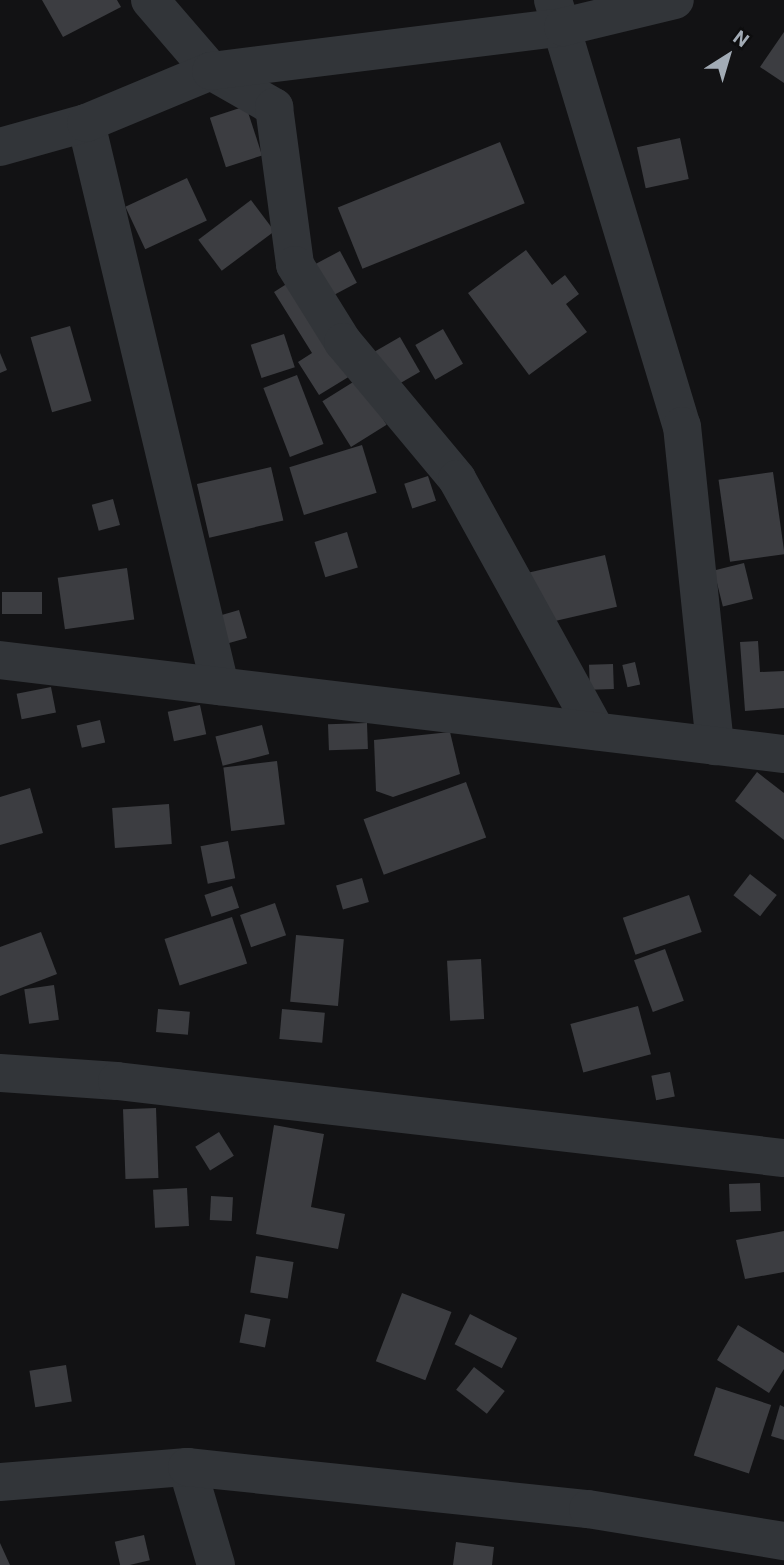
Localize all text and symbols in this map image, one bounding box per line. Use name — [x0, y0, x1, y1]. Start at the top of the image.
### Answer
north arrow — [693, 21, 763, 91]
text: N — [729, 26, 753, 52]

